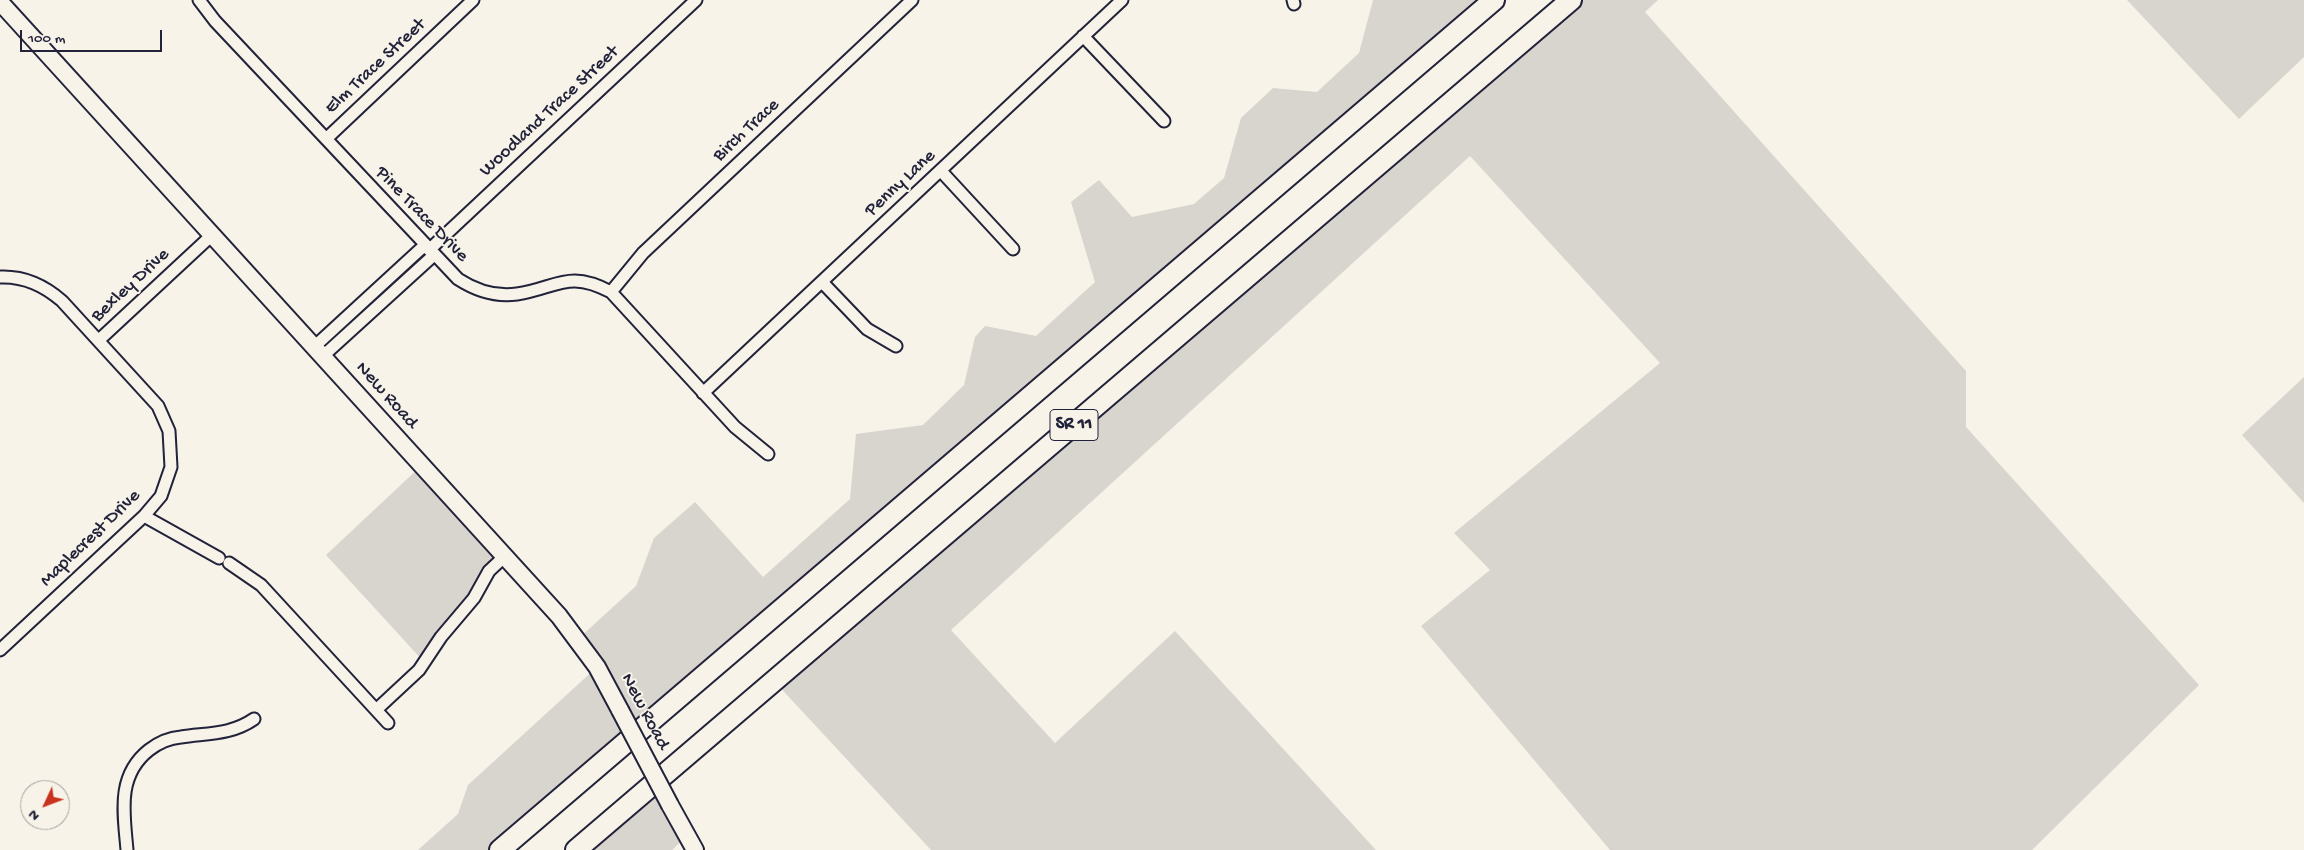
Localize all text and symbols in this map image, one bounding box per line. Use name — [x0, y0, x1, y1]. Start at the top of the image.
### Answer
street label: Elm Trace Street — [321, 14, 431, 120]
scale bar — [22, 20, 165, 52]
text: 100 m — [28, 30, 65, 48]
street label: Woodland Trace Street — [476, 41, 624, 183]
street label: Birch Trace — [709, 95, 785, 167]
street label: Penny Lane — [861, 145, 941, 223]
street label: Pine Trace Drive — [369, 162, 473, 268]
street label: Bexley Drive — [87, 244, 175, 328]
street label: New Road — [350, 358, 422, 434]
road number: SR 11 — [1050, 410, 1098, 440]
street label: Maplecrest Drive — [36, 485, 146, 593]
street label: New Road — [614, 670, 674, 754]
north arrow — [20, 780, 70, 830]
text: N — [25, 806, 44, 824]

